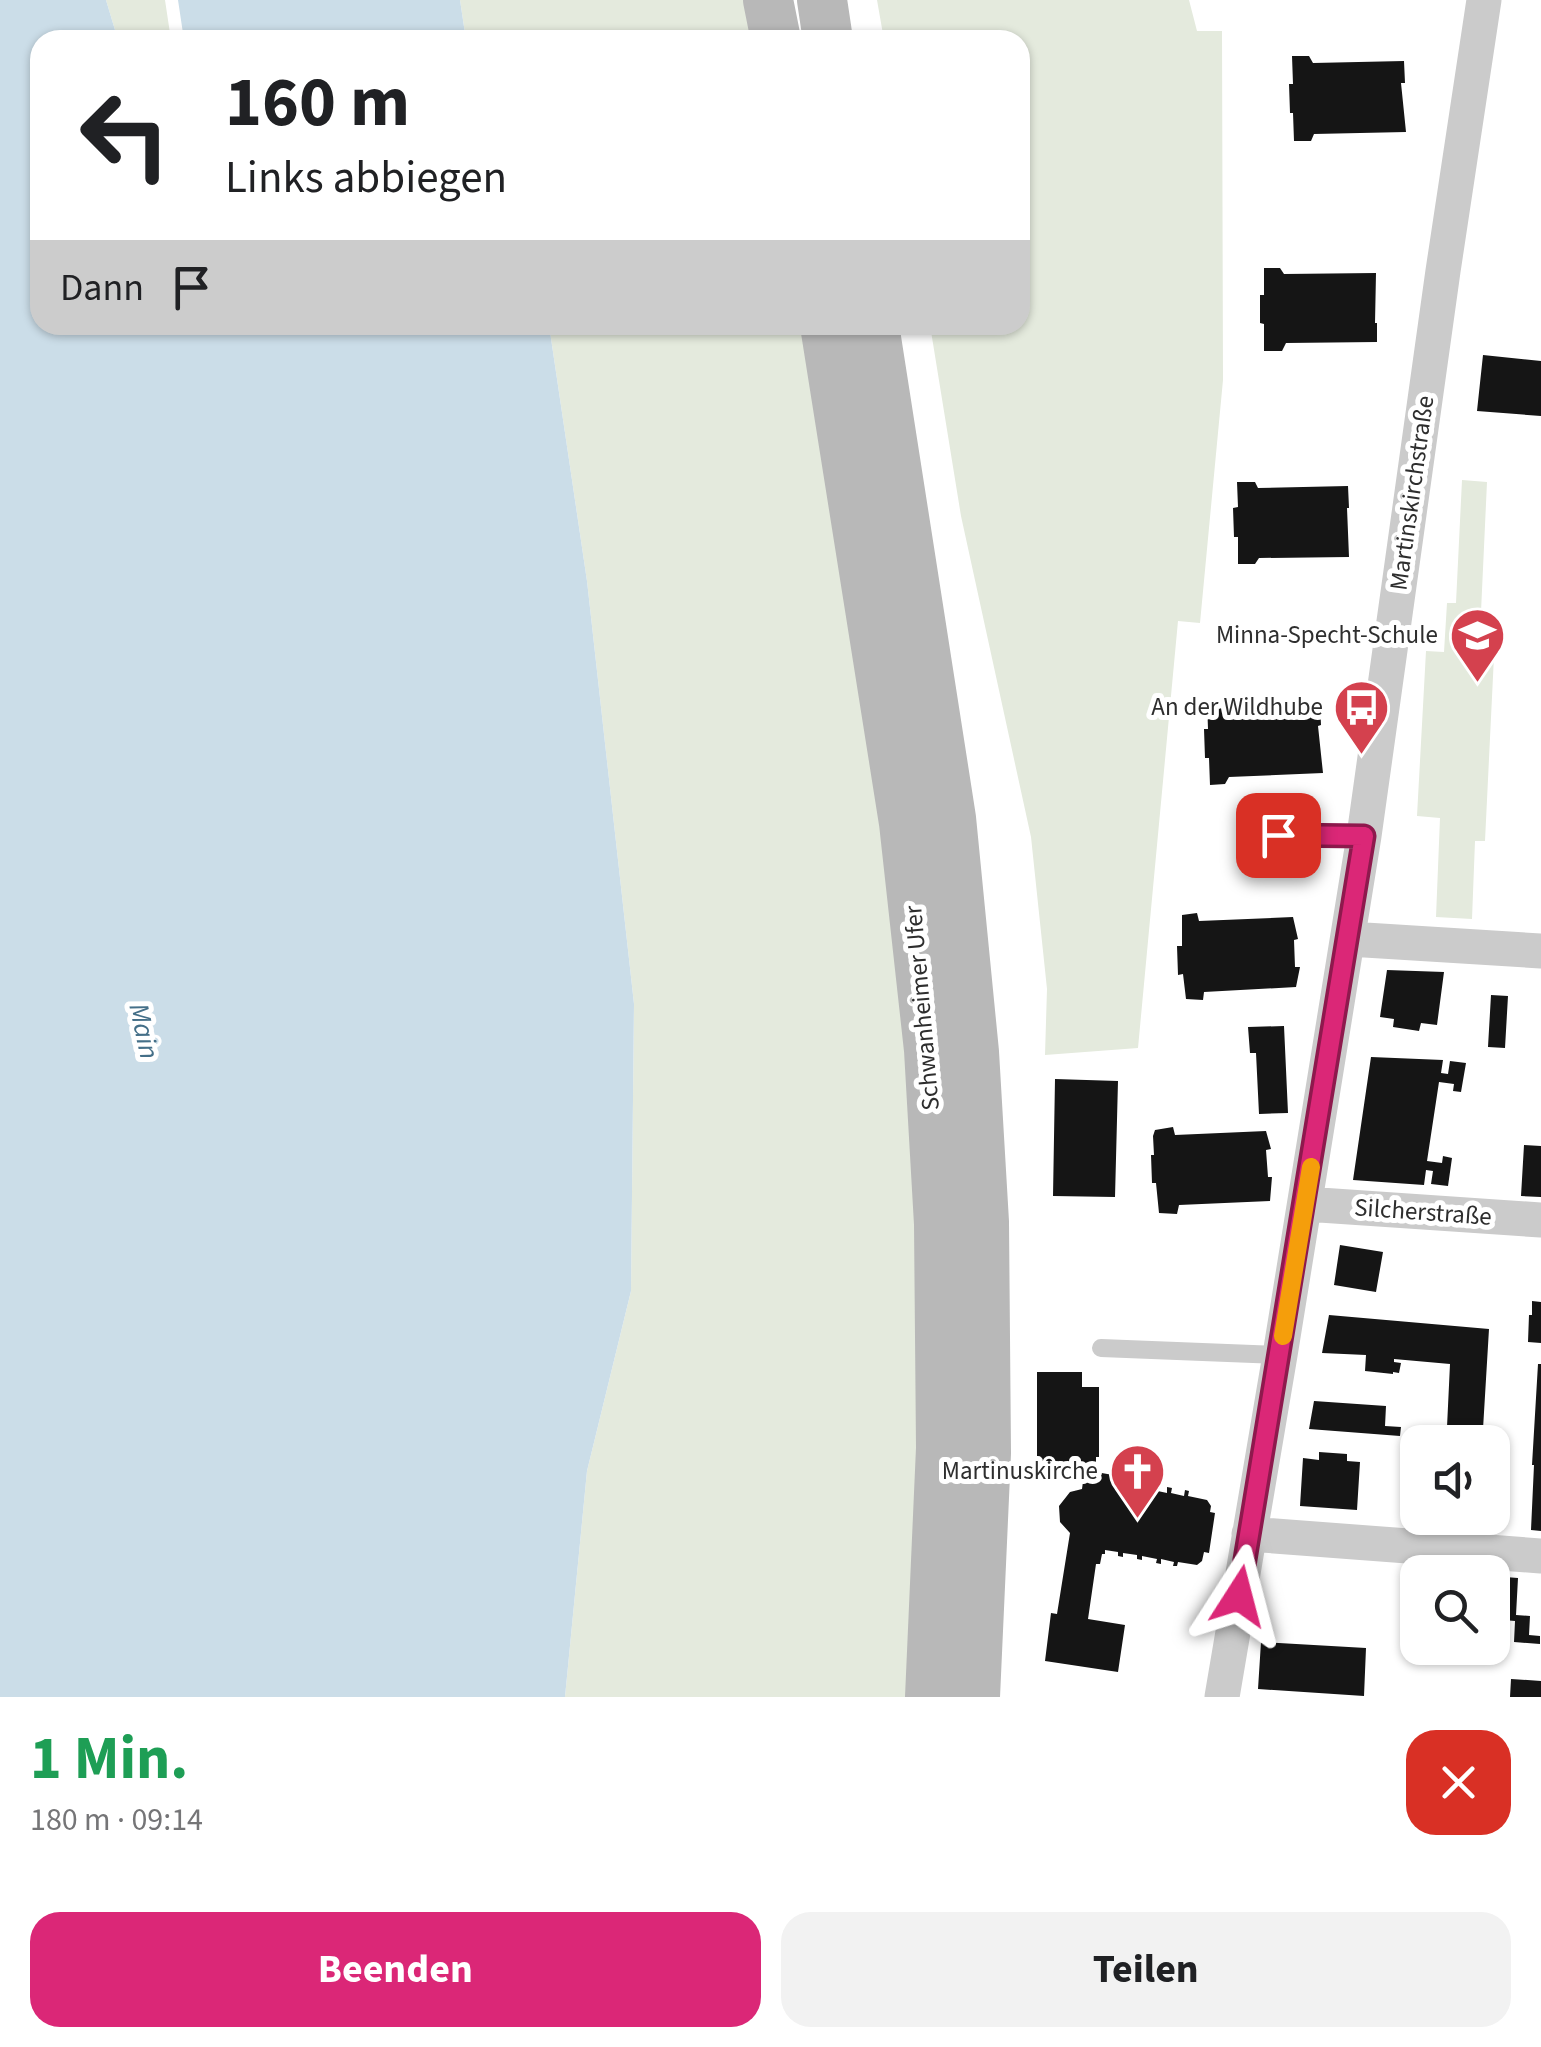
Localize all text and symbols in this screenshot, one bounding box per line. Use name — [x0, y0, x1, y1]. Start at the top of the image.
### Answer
text: 160 m — [225, 53, 410, 153]
icon: left — [60, 70, 190, 200]
text: Links abbiegen — [225, 146, 507, 210]
icon: arrive — [164, 260, 219, 315]
text: Dann — [60, 261, 144, 315]
street label: Martinskirchstraße — [1381, 393, 1443, 593]
school or university icon: Minna-Specht-Schule — [1447, 605, 1507, 684]
place label: Minna-Specht-Schule — [1216, 617, 1438, 653]
bus stop icon: An der Wildhube — [1332, 677, 1392, 756]
place label: An der Wildhube — [1151, 689, 1323, 725]
pin — [1236, 793, 1321, 878]
icon: arrive — [1251, 808, 1306, 863]
street label: Schwanheimer Ufer — [895, 904, 949, 1112]
water label: Main — [119, 999, 169, 1063]
street label: Silcherstraße — [1353, 1189, 1493, 1235]
map controls — [1400, 1425, 1510, 1665]
button: sound — [1400, 1425, 1510, 1535]
church icon: Martinuskirche — [1107, 1441, 1167, 1520]
place label: Martinuskirche — [942, 1453, 1098, 1489]
position arrow — [1187, 1544, 1291, 1648]
button: search — [1400, 1555, 1510, 1665]
text: 1 Min. — [30, 1717, 188, 1802]
button: close — [1406, 1730, 1511, 1835]
text: 180 m · 09:14 — [30, 1797, 203, 1843]
button: Beenden — [30, 1912, 761, 2027]
button: Teilen — [781, 1912, 1511, 2027]

